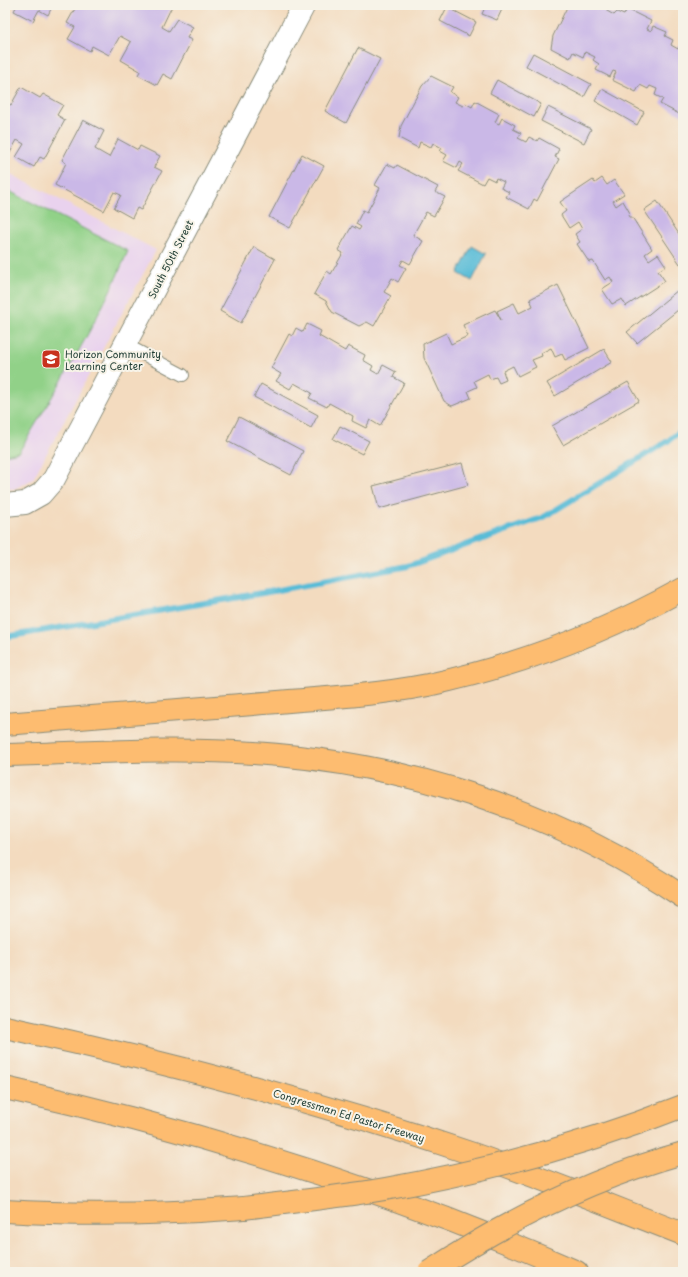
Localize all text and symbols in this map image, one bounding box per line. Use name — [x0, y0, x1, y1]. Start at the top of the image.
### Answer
street label: South 50th Street — [144, 217, 196, 301]
place label: Horizon Community Learning Center — [65, 346, 161, 373]
school or university icon: Horizon Community Learning Center — [40, 348, 62, 370]
street label: Congressman Ed Pastor Freeway — [271, 1085, 427, 1146]

